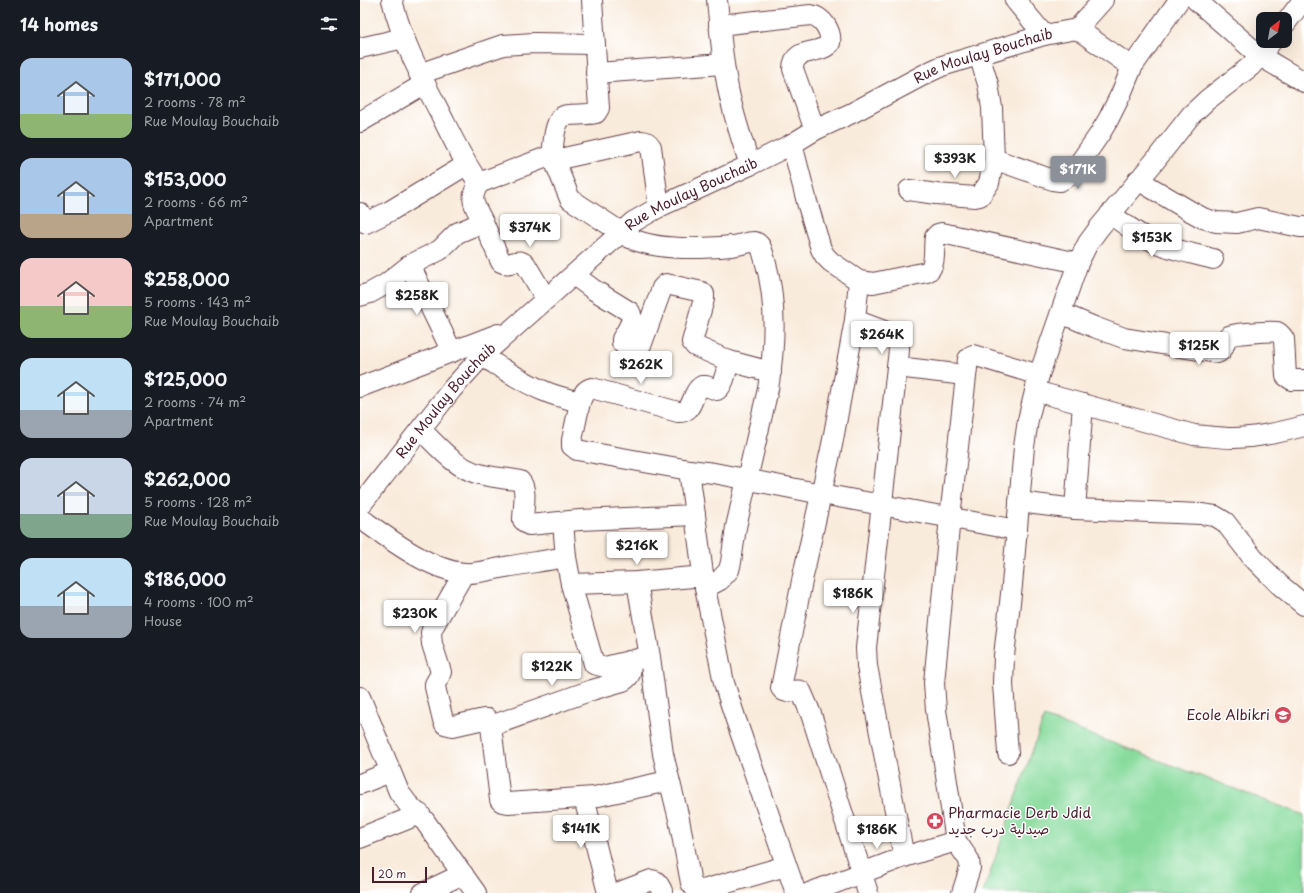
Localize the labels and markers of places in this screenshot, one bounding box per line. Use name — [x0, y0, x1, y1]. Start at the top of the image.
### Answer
pin: $393K — [927, 145, 983, 179]
pin: $171K — [1050, 156, 1106, 190]
pin: $374K — [502, 214, 558, 248]
pin: $153K — [1124, 224, 1180, 258]
pin: $258K — [389, 282, 445, 316]
pin: $264K — [854, 321, 910, 355]
pin: $125K — [1171, 332, 1227, 366]
pin: $262K — [613, 351, 669, 385]
pin: $216K — [609, 532, 665, 566]
pin: $186K — [825, 580, 881, 614]
pin: $230K — [387, 600, 443, 634]
pin: $122K — [524, 653, 580, 687]
place label: Ecole Albikri — [1187, 704, 1270, 725]
school or university icon: Ecole Albikri — [1273, 705, 1293, 725]
place label: Pharmacie Derb Jdid صيدلية درب جديد — [948, 802, 1091, 839]
pharmacy icon: Pharmacie Derb Jdid صيدلية درب جديد — [925, 811, 945, 831]
pin: $141K — [553, 815, 609, 849]
pin: $186K — [849, 816, 905, 850]

